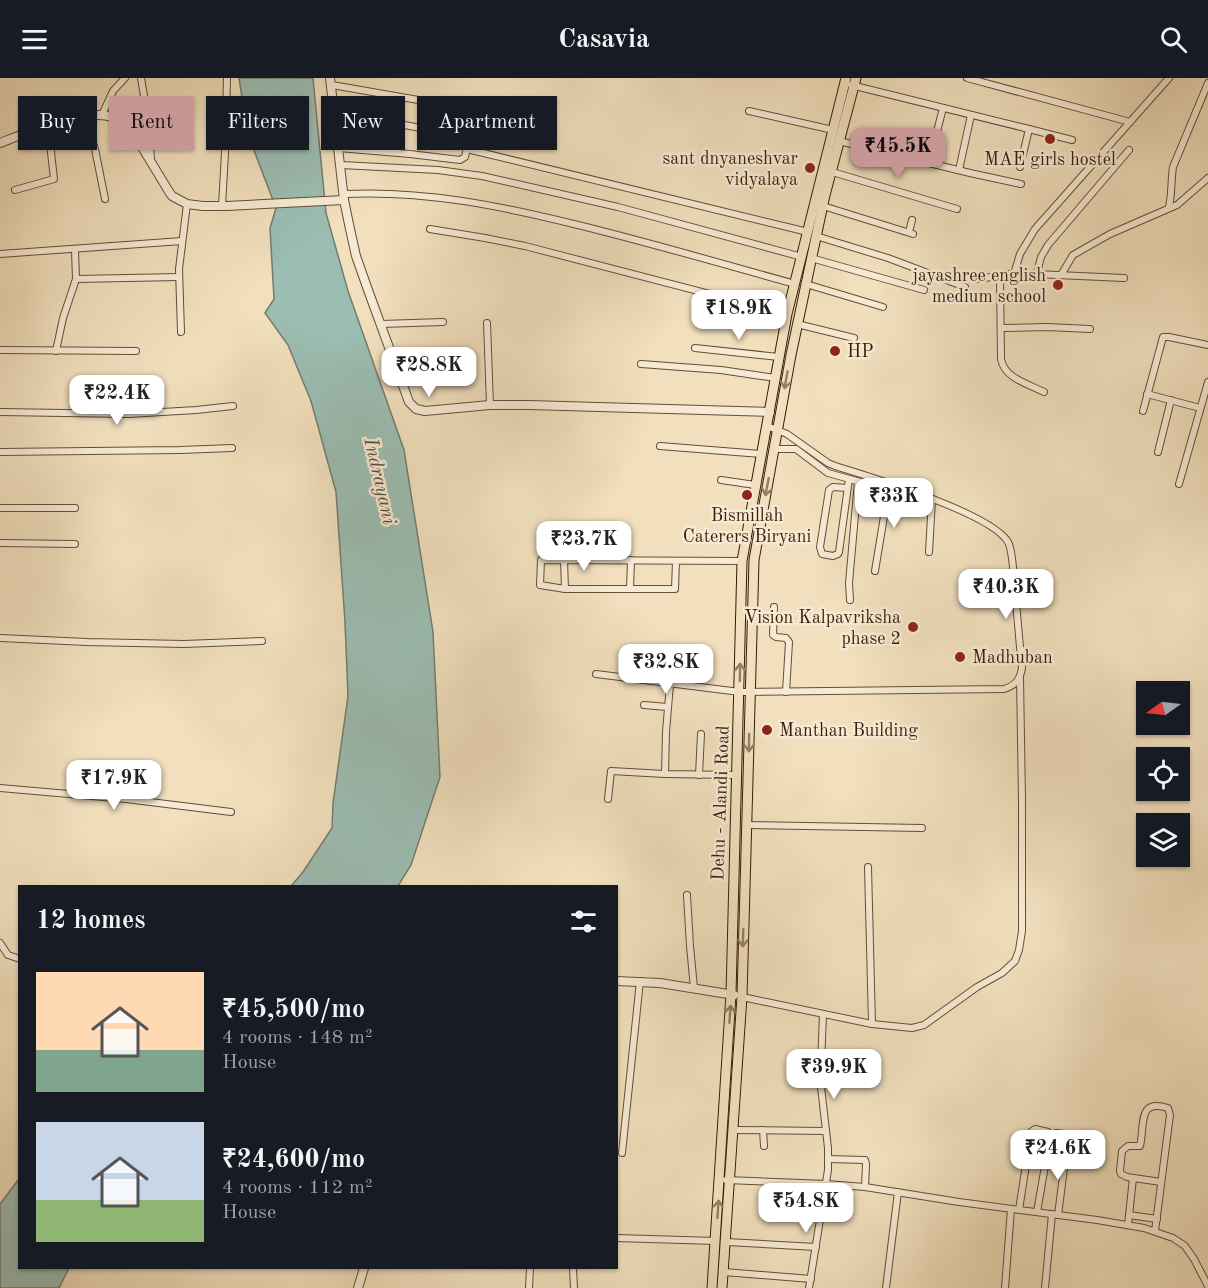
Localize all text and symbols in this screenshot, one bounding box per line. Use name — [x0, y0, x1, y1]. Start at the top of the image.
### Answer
icon: menu — [18, 23, 51, 56]
icon: search — [1157, 23, 1190, 56]
text: Casavia — [558, 26, 650, 53]
chip: Buy — [18, 96, 97, 150]
chip: Rent — [109, 96, 194, 150]
chip: Filters — [206, 96, 309, 150]
chip: New — [321, 96, 405, 150]
chip: Apartment — [417, 96, 557, 150]
pin: ₹45.5K — [849, 128, 947, 179]
marker: MAE girls hostel — [1043, 132, 1057, 146]
text: ₹45.5K — [864, 137, 932, 157]
place label: sant dnyaneshvar vidyalaya — [662, 150, 799, 189]
place label: MAE girls hostel — [984, 151, 1116, 169]
marker: sant dnyaneshvar vidyalaya — [803, 161, 817, 175]
place label: jayashree english medium school — [911, 267, 1046, 306]
marker: jayashree english medium school — [1051, 278, 1065, 292]
pin: ₹18.9K — [690, 290, 788, 341]
text: ₹18.9K — [705, 299, 773, 319]
place label: HP — [847, 343, 873, 361]
marker: HP — [828, 344, 842, 358]
pin: ₹28.8K — [380, 347, 478, 398]
text: ₹28.8K — [395, 356, 463, 376]
one-way arrow — [780, 370, 791, 390]
pin: ₹22.4K — [68, 375, 166, 426]
text: ₹22.4K — [83, 384, 151, 404]
water label: Indrayani — [359, 435, 399, 527]
one-way arrow — [761, 476, 772, 496]
pin: ₹33K — [858, 478, 930, 529]
text: ₹33K — [869, 487, 919, 507]
marker: Bismillah Caterers Biryani — [740, 488, 754, 502]
place label: Bismillah Caterers Biryani — [683, 507, 811, 546]
pin: ₹23.7K — [535, 521, 633, 572]
text: ₹23.7K — [550, 530, 618, 550]
pin: ₹40.3K — [957, 569, 1055, 620]
text: ₹40.3K — [972, 578, 1040, 598]
place label: Vision Kalpavriksha phase 2 — [744, 609, 901, 648]
marker: Vision Kalpavriksha phase 2 — [906, 620, 920, 634]
pin: ₹32.8K — [617, 644, 715, 695]
place label: Madhuban — [972, 649, 1053, 667]
marker: Madhuban — [953, 650, 967, 664]
text: ₹32.8K — [632, 653, 700, 673]
one-way arrow — [734, 663, 746, 683]
north arrow — [1136, 681, 1190, 735]
map controls — [1136, 681, 1190, 867]
place label: Manthan Building — [779, 722, 918, 740]
marker: Manthan Building — [760, 723, 774, 737]
street label: Dehu - Alandi Road — [709, 725, 733, 881]
one-way arrow — [743, 733, 754, 753]
button: locate — [1136, 747, 1190, 801]
pin: ₹17.9K — [65, 760, 163, 811]
text: ₹17.9K — [80, 769, 148, 789]
button: layers — [1136, 813, 1190, 867]
icon: filters — [567, 905, 600, 938]
text: 12 homes — [36, 908, 145, 934]
one-way arrow — [738, 928, 749, 948]
icon: home — [84, 996, 156, 1068]
text: ₹45,500/mo — [222, 997, 365, 1023]
one-way arrow — [725, 1005, 736, 1025]
text: 4 rooms · 148 m² — [222, 1028, 372, 1048]
pin: ₹39.9K — [785, 1049, 883, 1100]
text: House — [222, 1053, 276, 1073]
text: ₹39.9K — [800, 1058, 868, 1078]
pin: ₹24.6K — [1009, 1130, 1107, 1181]
text: ₹24.6K — [1024, 1139, 1092, 1159]
icon: home — [84, 1146, 156, 1218]
text: ₹24,600/mo — [222, 1147, 365, 1173]
text: 4 rooms · 112 m² — [222, 1178, 372, 1198]
pin: ₹54.8K — [757, 1183, 855, 1234]
text: ₹54.8K — [772, 1192, 840, 1212]
one-way arrow — [713, 1199, 724, 1219]
text: House — [222, 1203, 276, 1223]

